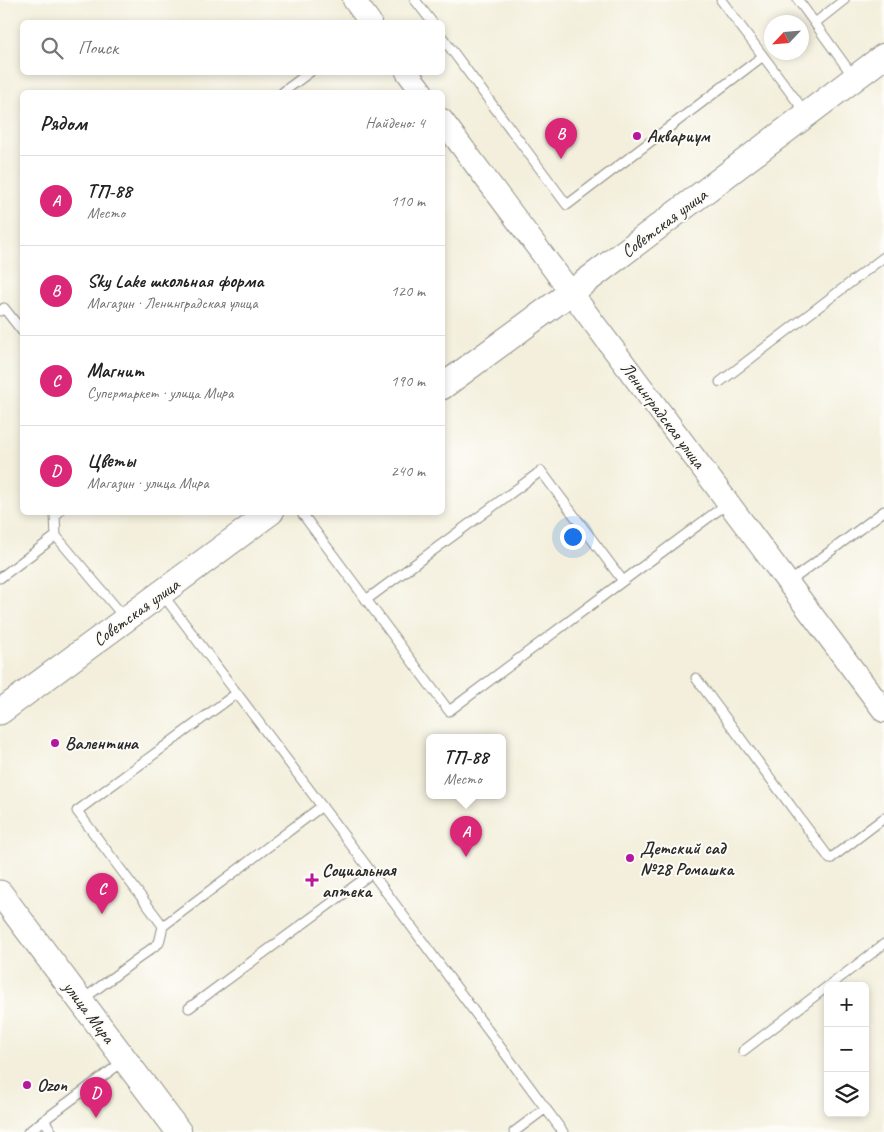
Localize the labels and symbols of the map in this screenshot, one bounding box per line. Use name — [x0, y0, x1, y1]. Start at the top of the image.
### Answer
north arrow — [764, 15, 809, 60]
pin: B — [545, 118, 577, 159]
place label: Аквариум — [647, 125, 711, 147]
marker: Аквариум — [631, 130, 643, 142]
street label: Советская улица — [617, 183, 712, 262]
street label: Ленинградская улица — [616, 358, 711, 474]
your location — [560, 524, 586, 550]
street label: Советская улица — [88, 573, 184, 651]
place label: Валентина — [65, 732, 140, 754]
marker: Валентина — [49, 737, 61, 749]
pin: A — [450, 816, 482, 857]
place label: Детский сад №28 Ромашка — [640, 837, 736, 880]
marker: Детский сад №28 Ромашка — [624, 852, 636, 864]
place label: Социальная аптека — [322, 859, 397, 902]
pin: C — [86, 873, 118, 914]
marker: Социальная аптека — [306, 874, 318, 886]
street label: улица Мира — [58, 976, 121, 1049]
place label: Ozon — [37, 1074, 68, 1096]
pin: D — [80, 1077, 112, 1118]
marker: Ozon — [21, 1079, 33, 1091]

